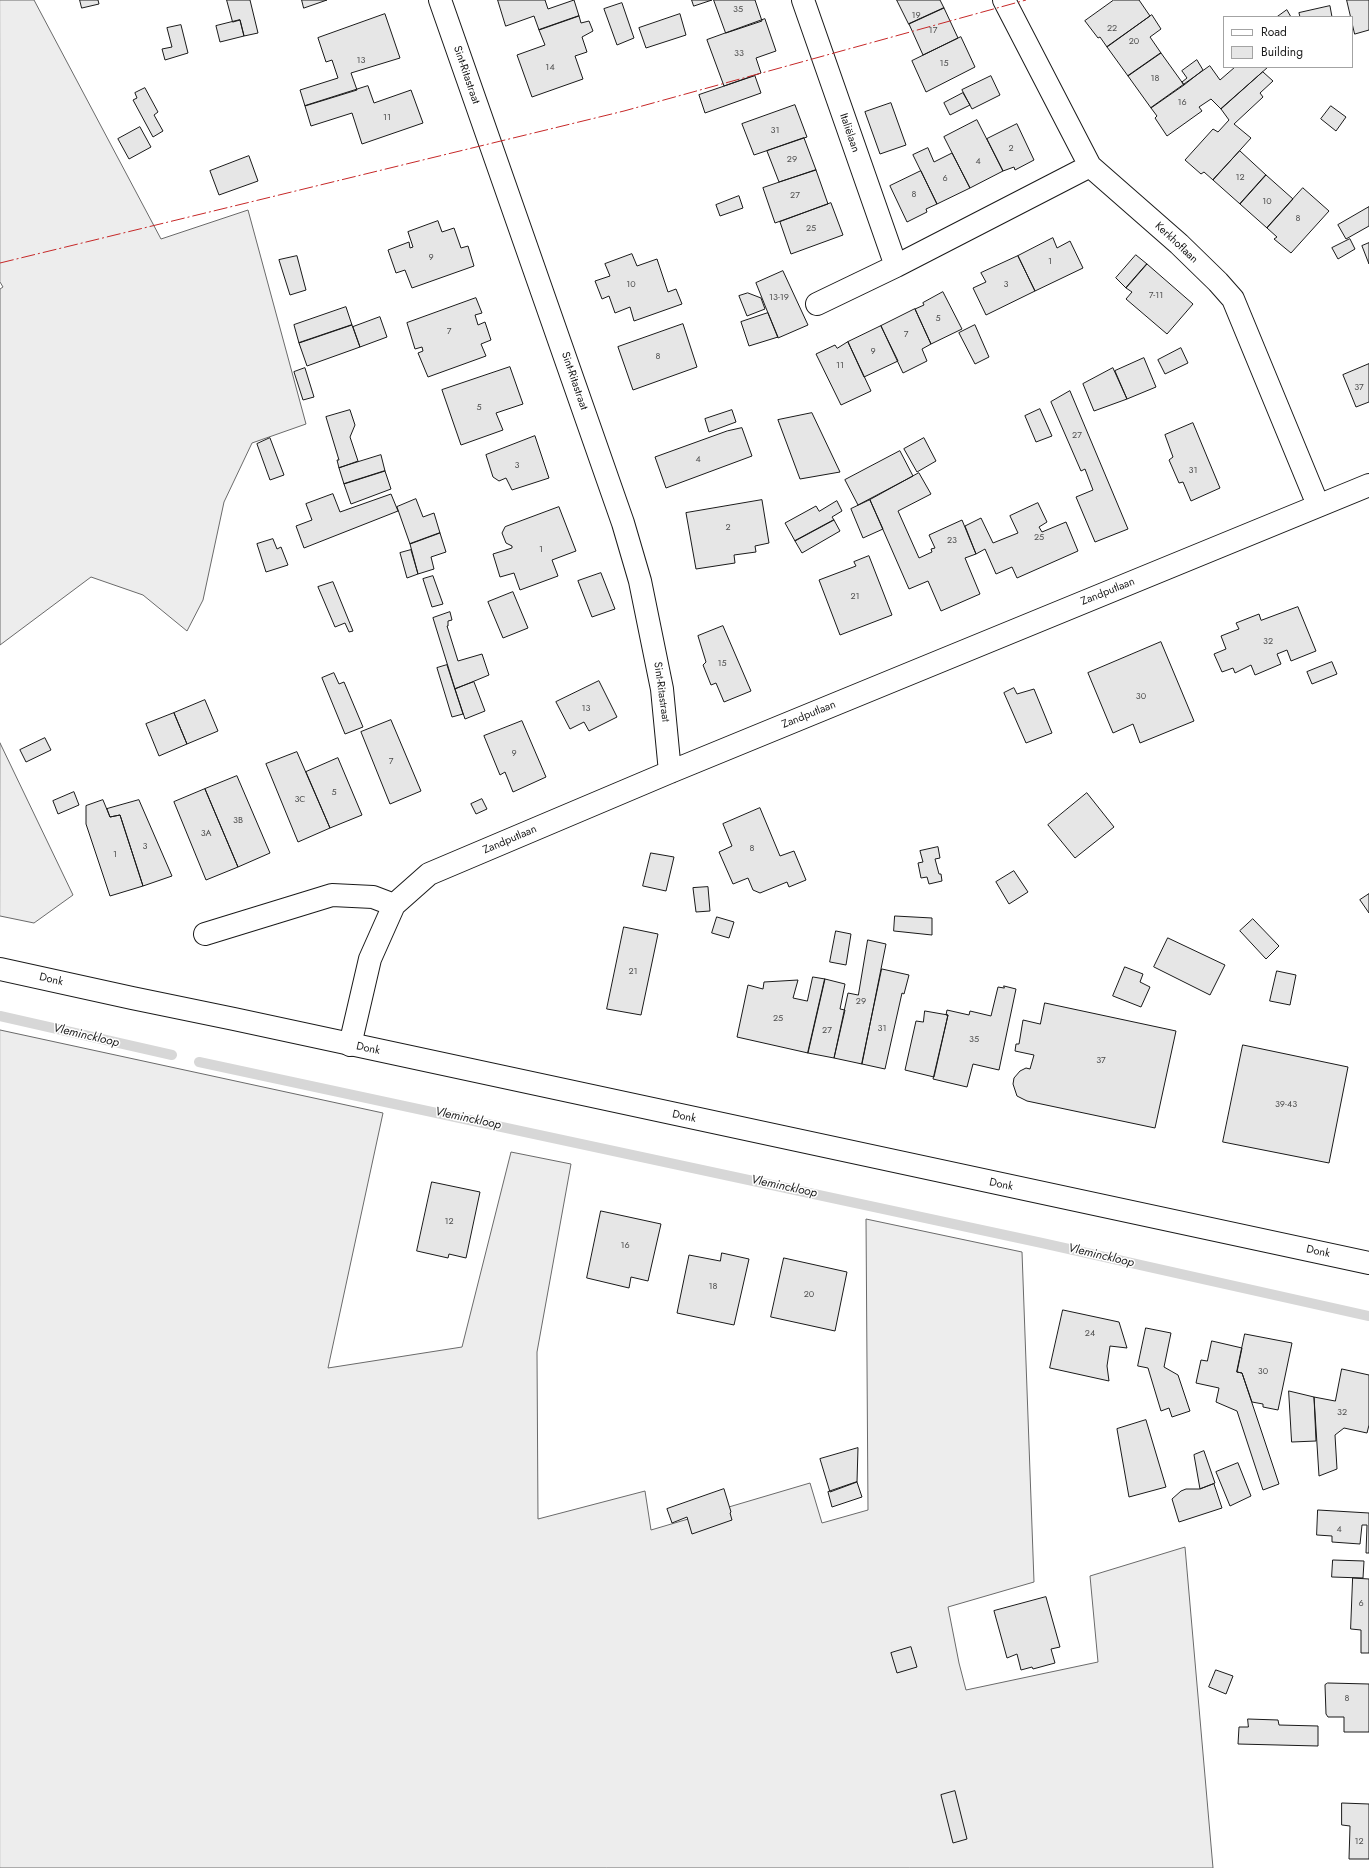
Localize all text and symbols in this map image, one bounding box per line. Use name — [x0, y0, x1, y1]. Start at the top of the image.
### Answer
house number: 35 — [733, 5, 743, 15]
house number: 19 — [911, 11, 921, 21]
legend — [1223, 16, 1353, 68]
text: Road — [1261, 23, 1287, 41]
house number: 22 — [1107, 24, 1117, 34]
house number: 17 — [929, 26, 937, 36]
house number: 20 — [1129, 37, 1139, 47]
text: Building — [1261, 43, 1303, 61]
street label: Sint-Ritastraat — [450, 44, 482, 106]
house number: 33 — [734, 49, 744, 59]
house number: 13 — [357, 56, 365, 66]
house number: 15 — [939, 59, 949, 69]
house number: 14 — [545, 63, 555, 73]
house number: 18 — [1151, 74, 1159, 84]
house number: 16 — [1177, 98, 1187, 108]
street label: Italiëlaan — [836, 112, 862, 154]
house number: 11 — [383, 113, 391, 123]
house number: 31 — [771, 126, 779, 136]
house number: 2 — [1008, 144, 1014, 154]
house number: 29 — [787, 155, 797, 165]
house number: 4 — [975, 157, 981, 167]
house number: 12 — [1235, 173, 1245, 183]
house number: 6 — [942, 174, 948, 184]
house number: 8 — [912, 190, 916, 200]
house number: 27 — [790, 191, 800, 201]
house number: 10 — [1262, 197, 1272, 207]
house number: 8 — [1296, 214, 1300, 224]
street label: Kerkhoflaan — [1152, 220, 1200, 266]
house number: 25 — [806, 224, 816, 234]
house number: 9 — [428, 253, 434, 263]
house number: 1 — [1048, 257, 1052, 267]
house number: 10 — [626, 280, 636, 290]
house number: 3 — [1004, 280, 1008, 290]
house number: 7-11 — [1149, 291, 1163, 301]
house number: 13-19 — [769, 293, 789, 303]
house number: 5 — [935, 314, 941, 324]
house number: 7 — [447, 327, 451, 337]
house number: 7 — [904, 330, 908, 340]
house number: 9 — [870, 347, 876, 357]
street label: Sint-Ritastraat — [558, 350, 590, 412]
house number: 8 — [656, 352, 660, 362]
house number: 11 — [836, 361, 844, 371]
house number: 37 — [1354, 383, 1364, 393]
house number: 5 — [476, 403, 482, 413]
house number: 27 — [1072, 431, 1082, 441]
house number: 4 — [695, 455, 701, 465]
house number: 3 — [515, 461, 519, 471]
house number: 31 — [1189, 466, 1197, 476]
house number: 2 — [725, 523, 731, 533]
house number: 25 — [1034, 533, 1044, 543]
house number: 23 — [947, 536, 957, 546]
house number: 1 — [539, 545, 543, 555]
street label: Zandputlaan — [1079, 575, 1137, 609]
house number: 21 — [850, 592, 860, 602]
house number: 32 — [1263, 637, 1273, 647]
house number: 15 — [717, 659, 727, 669]
street label: Sint-Ritastraat — [650, 661, 672, 723]
house number: 30 — [1136, 692, 1146, 702]
street label: Zandputlaan — [780, 698, 838, 732]
house number: 13 — [582, 704, 590, 714]
house number: 9 — [511, 749, 517, 759]
house number: 7 — [389, 757, 393, 767]
house number: 5 — [331, 788, 337, 798]
house number: 3C — [294, 795, 306, 805]
house number: 3B — [233, 816, 243, 826]
street label: Zandputlaan — [481, 823, 539, 857]
house number: 3A — [201, 829, 211, 839]
house number: 3 — [143, 842, 147, 852]
house number: 8 — [750, 844, 754, 854]
house number: 1 — [113, 850, 117, 860]
house number: 21 — [628, 967, 638, 977]
street label: Donk — [38, 971, 64, 989]
house number: 29 — [856, 997, 866, 1007]
house number: 25 — [773, 1014, 783, 1024]
water label: Vleminckloop — [52, 1021, 120, 1051]
house number: 31 — [878, 1024, 886, 1034]
house number: 27 — [822, 1026, 832, 1036]
house number: 35 — [969, 1035, 979, 1045]
street label: Donk — [355, 1040, 381, 1058]
house number: 37 — [1096, 1056, 1106, 1066]
house number: 39-43 — [1275, 1100, 1297, 1110]
water label: Vleminckloop — [434, 1105, 502, 1133]
street label: Donk — [671, 1108, 697, 1126]
water label: Vleminckloop — [750, 1173, 818, 1201]
street label: Donk — [988, 1176, 1014, 1194]
house number: 12 — [444, 1217, 454, 1227]
house number: 16 — [620, 1241, 630, 1251]
water label: Vleminckloop — [1067, 1241, 1135, 1271]
street label: Donk — [1305, 1243, 1331, 1261]
house number: 18 — [709, 1282, 717, 1292]
house number: 20 — [804, 1290, 814, 1300]
house number: 24 — [1085, 1329, 1095, 1339]
house number: 30 — [1258, 1367, 1268, 1377]
house number: 32 — [1337, 1408, 1347, 1418]
house number: 4 — [1336, 1525, 1342, 1535]
house number: 6 — [1358, 1599, 1364, 1609]
house number: 8 — [1345, 1694, 1349, 1704]
house number: 12 — [1354, 1837, 1364, 1847]

